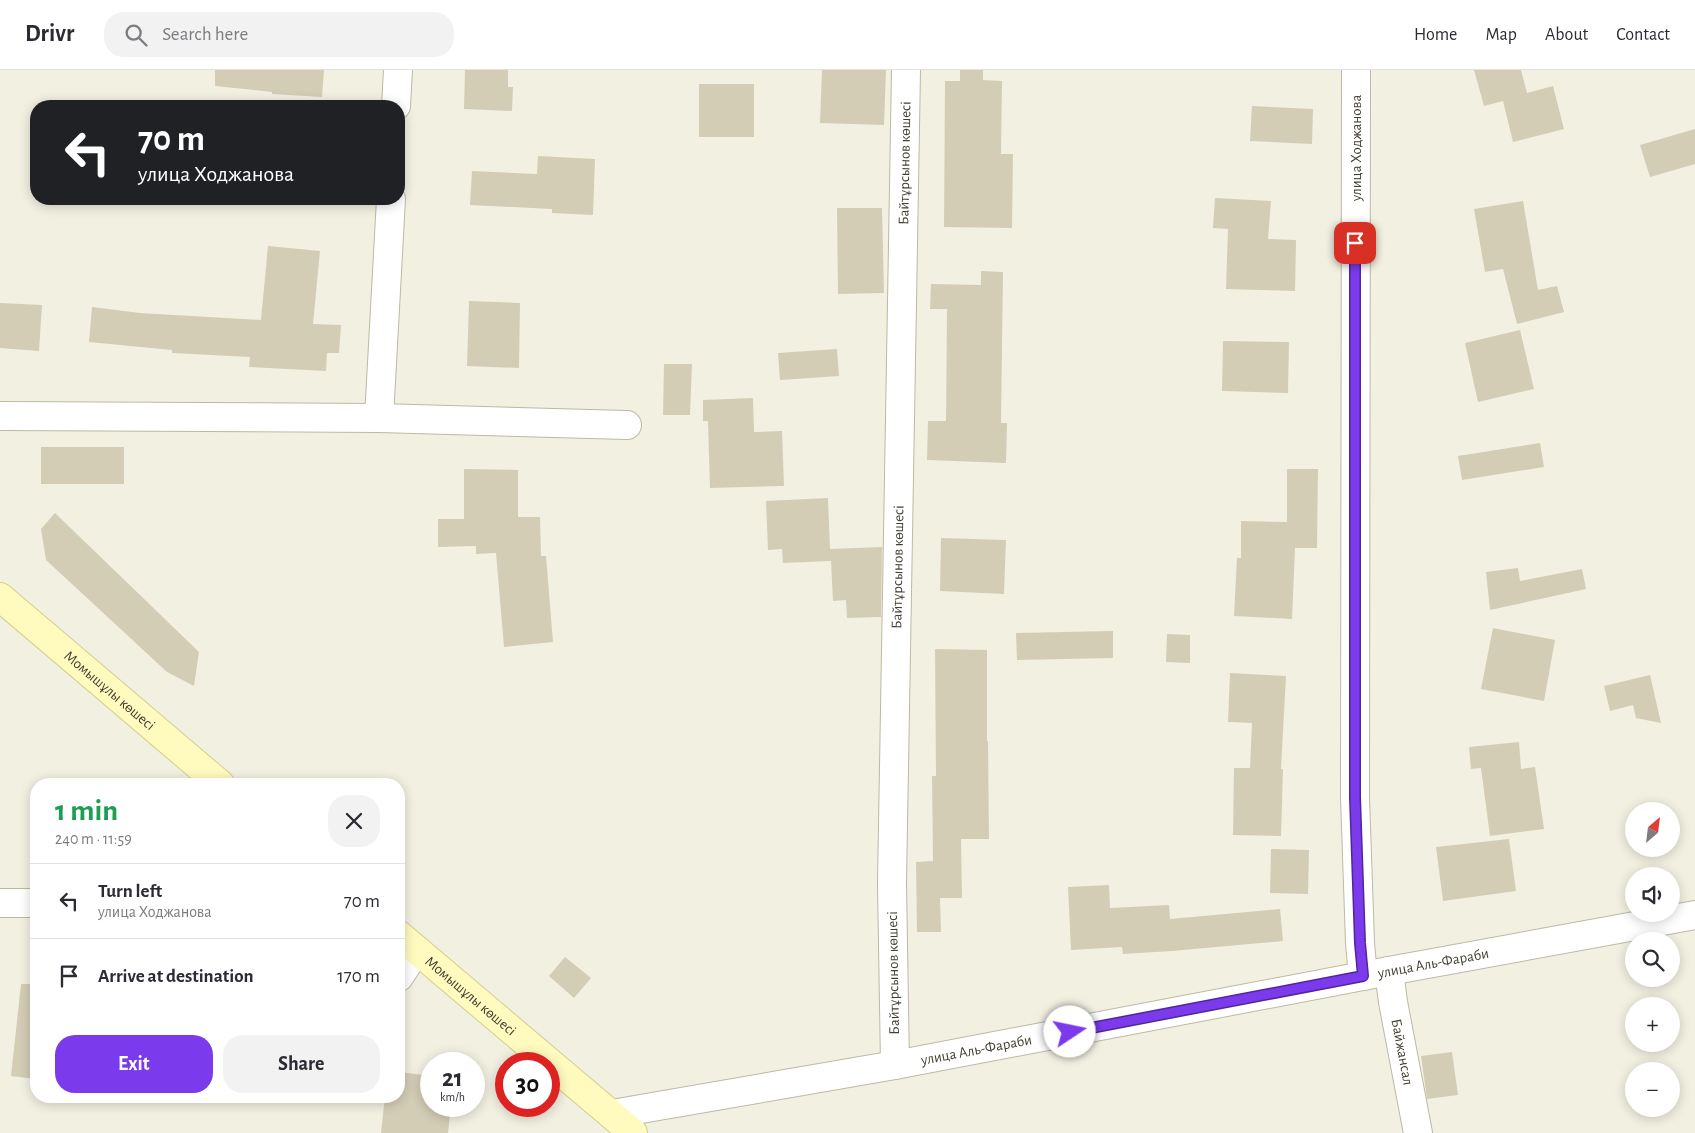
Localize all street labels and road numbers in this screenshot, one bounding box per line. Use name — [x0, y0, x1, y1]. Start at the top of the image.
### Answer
street label: улица Ходжанова — [1349, 95, 1364, 202]
street label: Байтұрсынов көшесі — [896, 101, 913, 225]
street label: Байтұрсынов көшесі — [889, 505, 907, 629]
street label: Момышұлы көшесі — [61, 648, 158, 733]
street label: Байтұрсынов көшесі — [885, 911, 902, 1035]
street label: улица Аль-Фараби — [1376, 946, 1490, 981]
street label: Момышұлы көшесі — [422, 954, 519, 1039]
street label: Байжансал — [1388, 1018, 1416, 1086]
street label: улица Аль-Фараби — [919, 1032, 1033, 1068]

